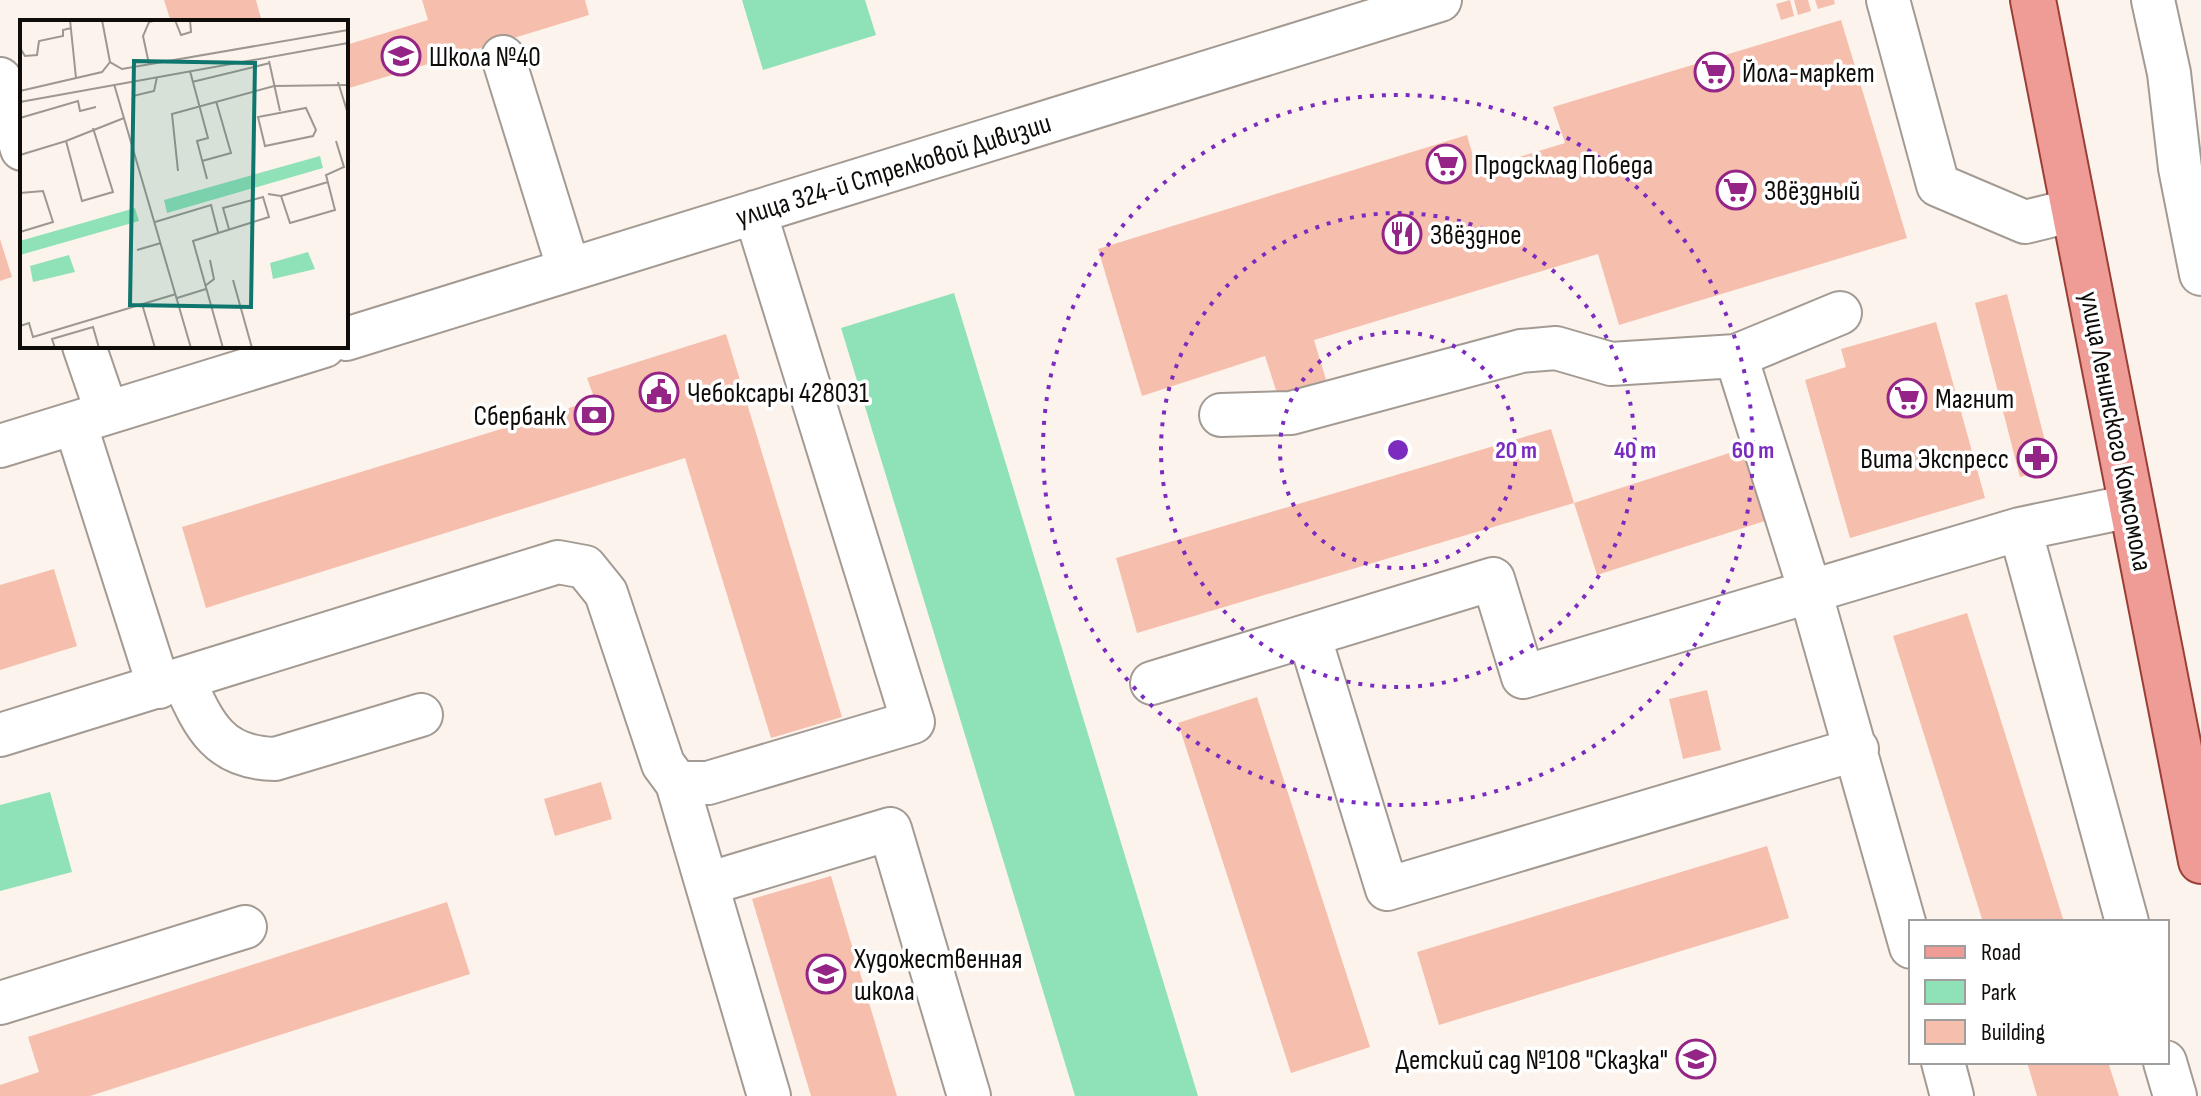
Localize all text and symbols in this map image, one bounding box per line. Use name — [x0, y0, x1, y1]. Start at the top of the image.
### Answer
inset map — [20, 20, 348, 348]
school or university icon: Школа №40 — [380, 35, 422, 77]
place label: Школа №40 — [429, 41, 541, 74]
supermarket icon: Йола-маркет — [1693, 51, 1735, 93]
place label: Йола-маркет — [1742, 57, 1875, 90]
street label: улица 324-й Стрелковой Дивизии — [732, 107, 1055, 234]
supermarket icon: Продсклад Победа — [1425, 143, 1467, 185]
place label: Продсклад Победа — [1474, 149, 1653, 182]
supermarket icon: Звёздный — [1715, 169, 1757, 211]
place label: Звёздный — [1764, 175, 1860, 208]
restaurant icon: Звёздное — [1381, 213, 1423, 255]
place label: Звёздное — [1430, 219, 1522, 252]
street label: улица Ленинского Комсомола — [2072, 289, 2159, 574]
public building icon: Чебоксары 428031 — [638, 371, 680, 413]
place label: Чебоксары 428031 — [687, 377, 869, 410]
supermarket icon: Магнит — [1886, 377, 1928, 419]
place label: Магнит — [1935, 383, 2014, 416]
bank icon: Сбербанк — [573, 394, 615, 436]
place label: Сбербанк — [473, 400, 566, 433]
centre of rings — [1384, 436, 1412, 464]
text: 20 m — [1495, 436, 1537, 465]
text: 40 m — [1614, 436, 1656, 465]
text: 60 m — [1732, 436, 1774, 465]
pharmacy icon: Вита Экспресс — [2016, 437, 2058, 479]
place label: Вита Экспресс — [1860, 443, 2009, 476]
legend — [1909, 920, 2169, 1064]
text: Road — [1981, 938, 2021, 967]
place label: Художественная школа — [853, 943, 1022, 1008]
school or university icon: Художественная школа — [805, 953, 847, 995]
text: Park — [1981, 978, 2016, 1007]
text: Building — [1981, 1018, 2045, 1047]
school or university icon: Детский сад №108 "Сказка" — [1675, 1038, 1717, 1080]
place label: Детский сад №108 "Сказка" — [1396, 1044, 1668, 1077]

